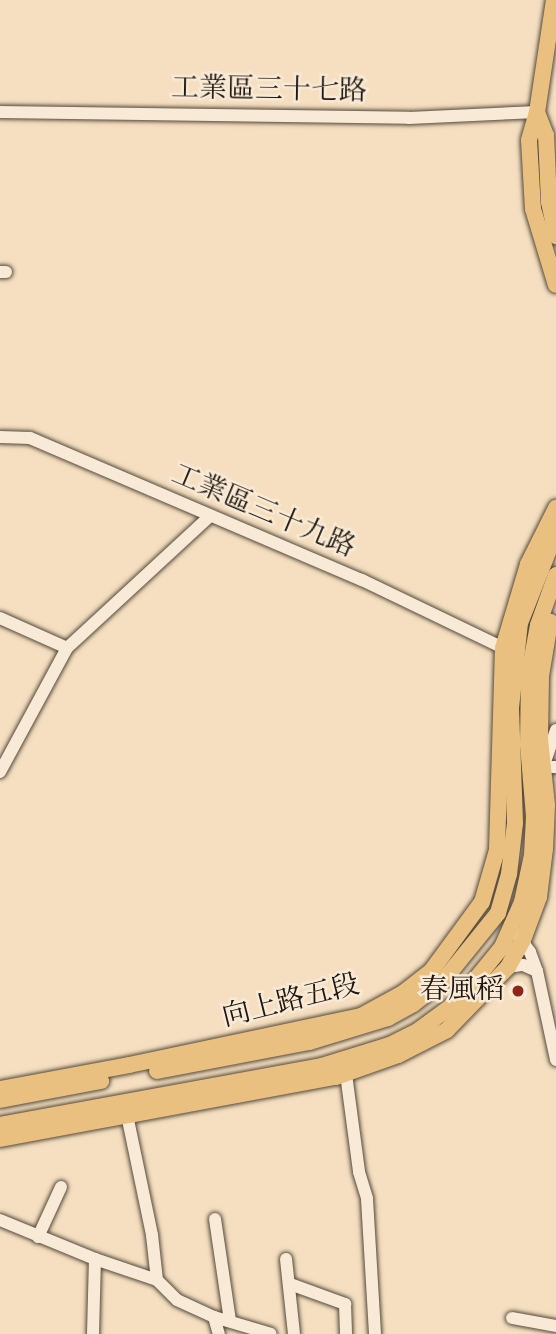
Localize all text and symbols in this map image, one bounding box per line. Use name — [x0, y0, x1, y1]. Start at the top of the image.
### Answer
street label: 工業區三十七路 — [171, 72, 367, 110]
street label: 工業區三十九路 — [166, 458, 360, 566]
street label: 向上路五段 — [219, 969, 363, 1035]
place label: 春風稻 — [420, 974, 504, 1008]
marker: 春風稻 — [510, 983, 526, 999]

